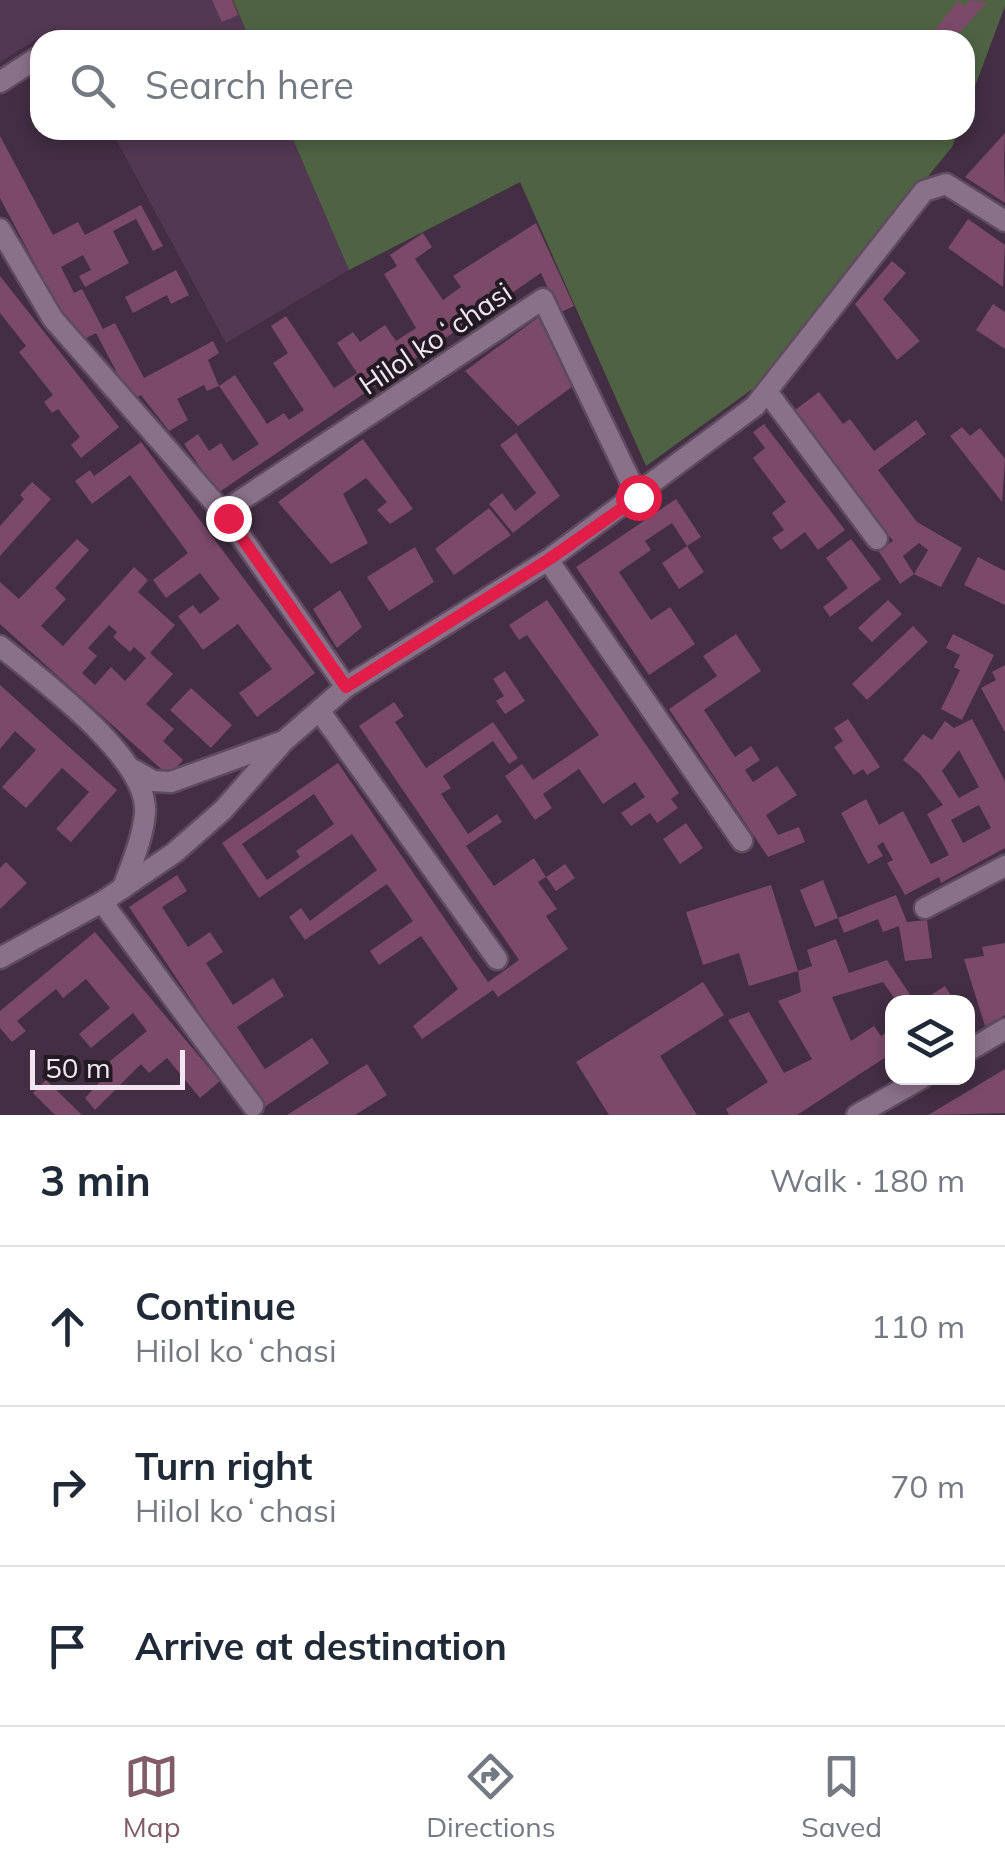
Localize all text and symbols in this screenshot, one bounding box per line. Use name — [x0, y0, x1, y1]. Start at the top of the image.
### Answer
search box — [30, 30, 975, 140]
icon: search — [65, 58, 120, 113]
text: Search here — [145, 61, 354, 109]
street label: Hilol koʻchasi — [352, 274, 518, 402]
route start — [616, 475, 662, 521]
route end — [206, 496, 252, 542]
map controls — [885, 995, 975, 1085]
button: layers — [885, 995, 975, 1085]
scale bar — [30, 1045, 185, 1090]
text: 50 m — [45, 1050, 111, 1085]
text: 3 min — [40, 1154, 151, 1207]
text: Walk · 180 m — [770, 1160, 965, 1200]
text: Continue — [135, 1282, 296, 1330]
icon: ahead — [40, 1299, 95, 1354]
text: 110 m — [871, 1306, 965, 1346]
text: Hilol koʻchasi — [135, 1330, 337, 1370]
text: Turn right — [135, 1442, 312, 1490]
icon: right — [40, 1459, 95, 1514]
text: 70 m — [890, 1466, 965, 1506]
text: Hilol koʻchasi — [135, 1490, 337, 1530]
icon: arrive — [40, 1619, 95, 1674]
text: Arrive at destination — [135, 1622, 507, 1670]
tab: Map — [123, 1749, 180, 1844]
tab: Directions — [426, 1749, 556, 1844]
tab: Saved — [801, 1749, 882, 1844]

